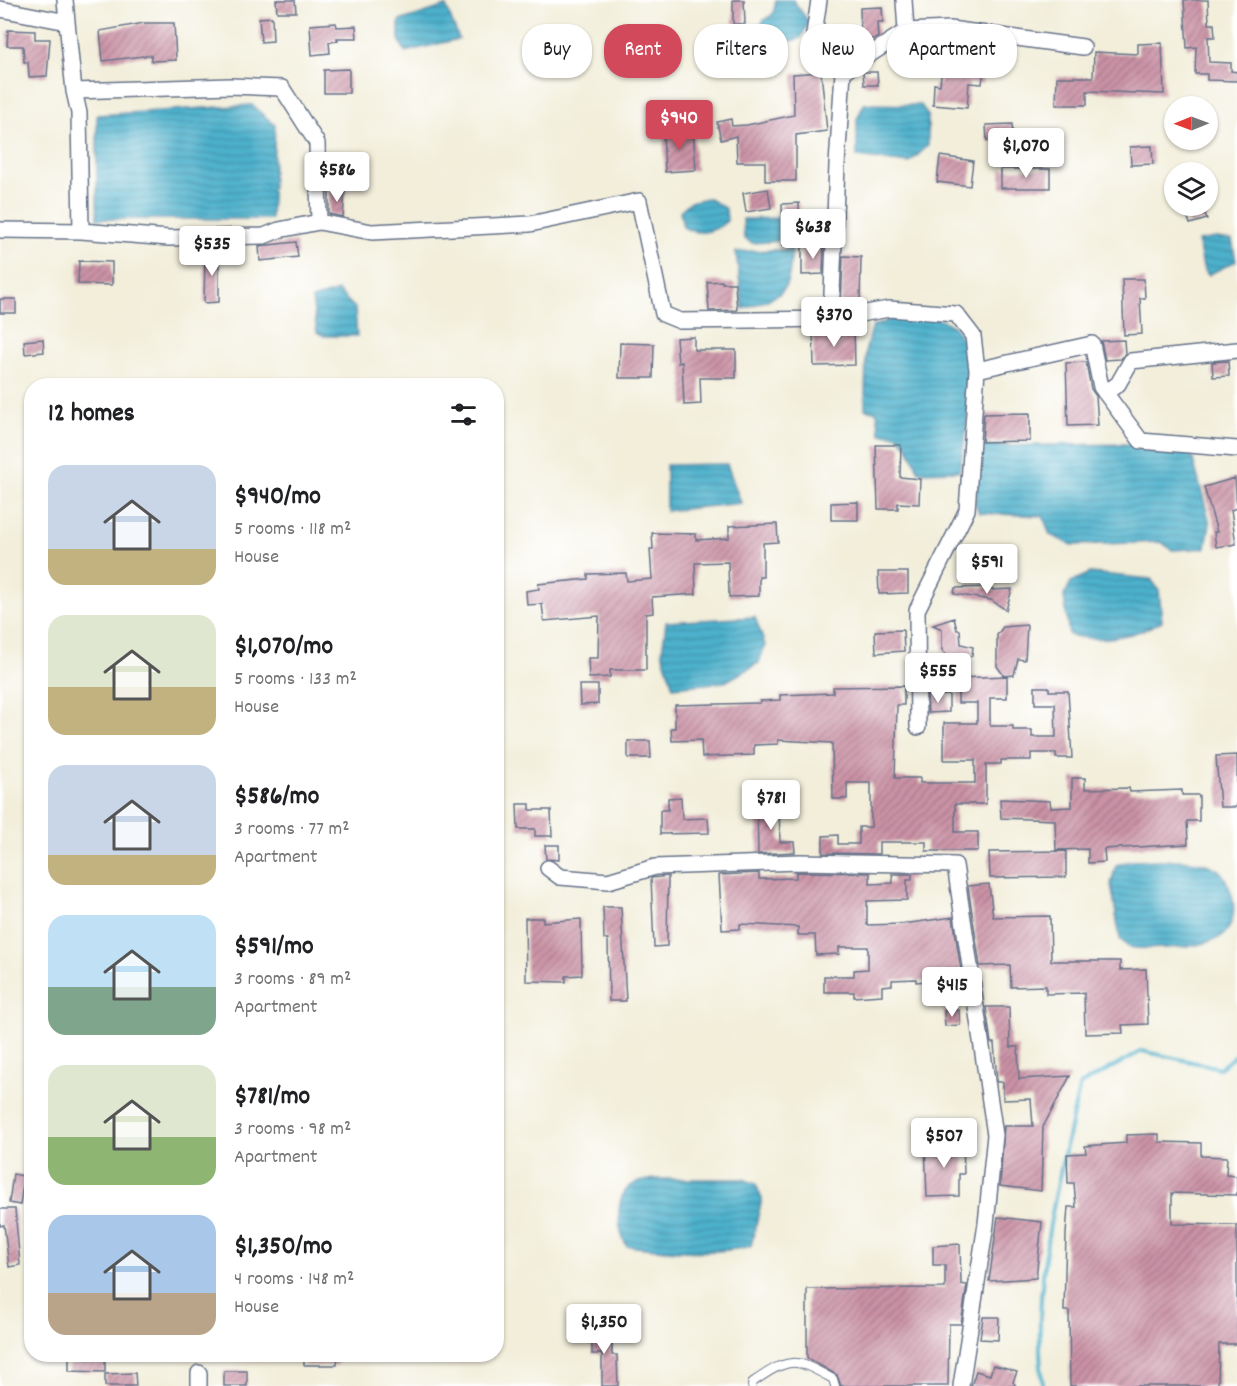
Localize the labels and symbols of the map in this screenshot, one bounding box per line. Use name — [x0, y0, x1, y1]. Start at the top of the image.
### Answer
north arrow — [1164, 96, 1218, 150]
pin: $940 — [643, 100, 715, 151]
pin: $1,070 — [977, 128, 1075, 179]
pin: $586 — [301, 152, 373, 203]
pin: $638 — [777, 209, 849, 260]
pin: $535 — [176, 226, 248, 277]
pin: $370 — [798, 297, 870, 348]
pin: $591 — [951, 544, 1023, 595]
pin: $555 — [902, 653, 974, 704]
pin: $781 — [735, 780, 807, 831]
pin: $415 — [916, 967, 988, 1018]
pin: $507 — [908, 1118, 980, 1169]
pin: $1,350 — [555, 1304, 653, 1355]

